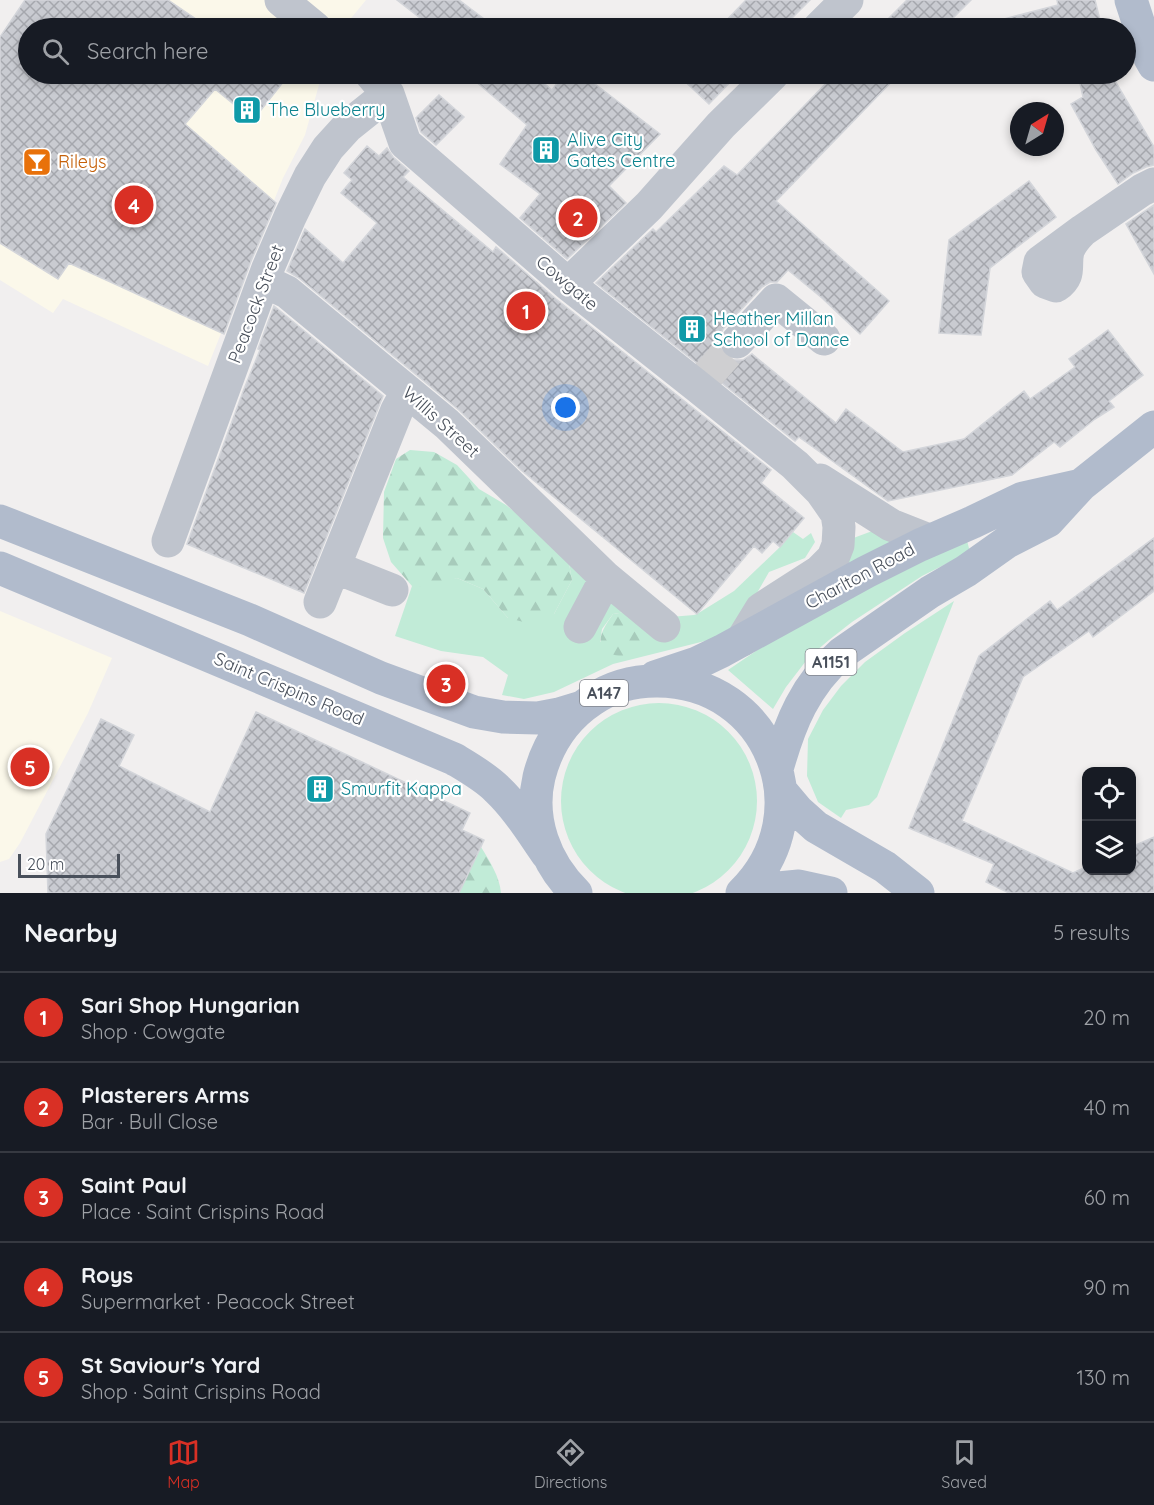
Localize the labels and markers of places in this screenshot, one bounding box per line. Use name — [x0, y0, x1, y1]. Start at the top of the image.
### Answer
building icon: The Blueberry — [231, 94, 263, 126]
place label: The Blueberry — [268, 98, 385, 121]
place label: Alive City Gates Centre — [567, 128, 675, 172]
building icon: Alive City Gates Centre — [530, 134, 562, 166]
bar icon: Rileys — [21, 146, 53, 178]
place label: Rileys — [58, 150, 106, 173]
pin: 4 — [114, 182, 154, 228]
pin: 2 — [558, 196, 598, 240]
pin: 1 — [506, 288, 546, 334]
place label: Heather Millan School of Dance — [713, 307, 849, 351]
building icon: Heather Millan School of Dance — [676, 313, 708, 345]
pin: 3 — [426, 662, 466, 706]
pin: 5 — [10, 744, 50, 789]
building icon: Smurfit Kappa — [304, 773, 336, 805]
place label: Smurfit Kappa — [341, 777, 462, 800]

